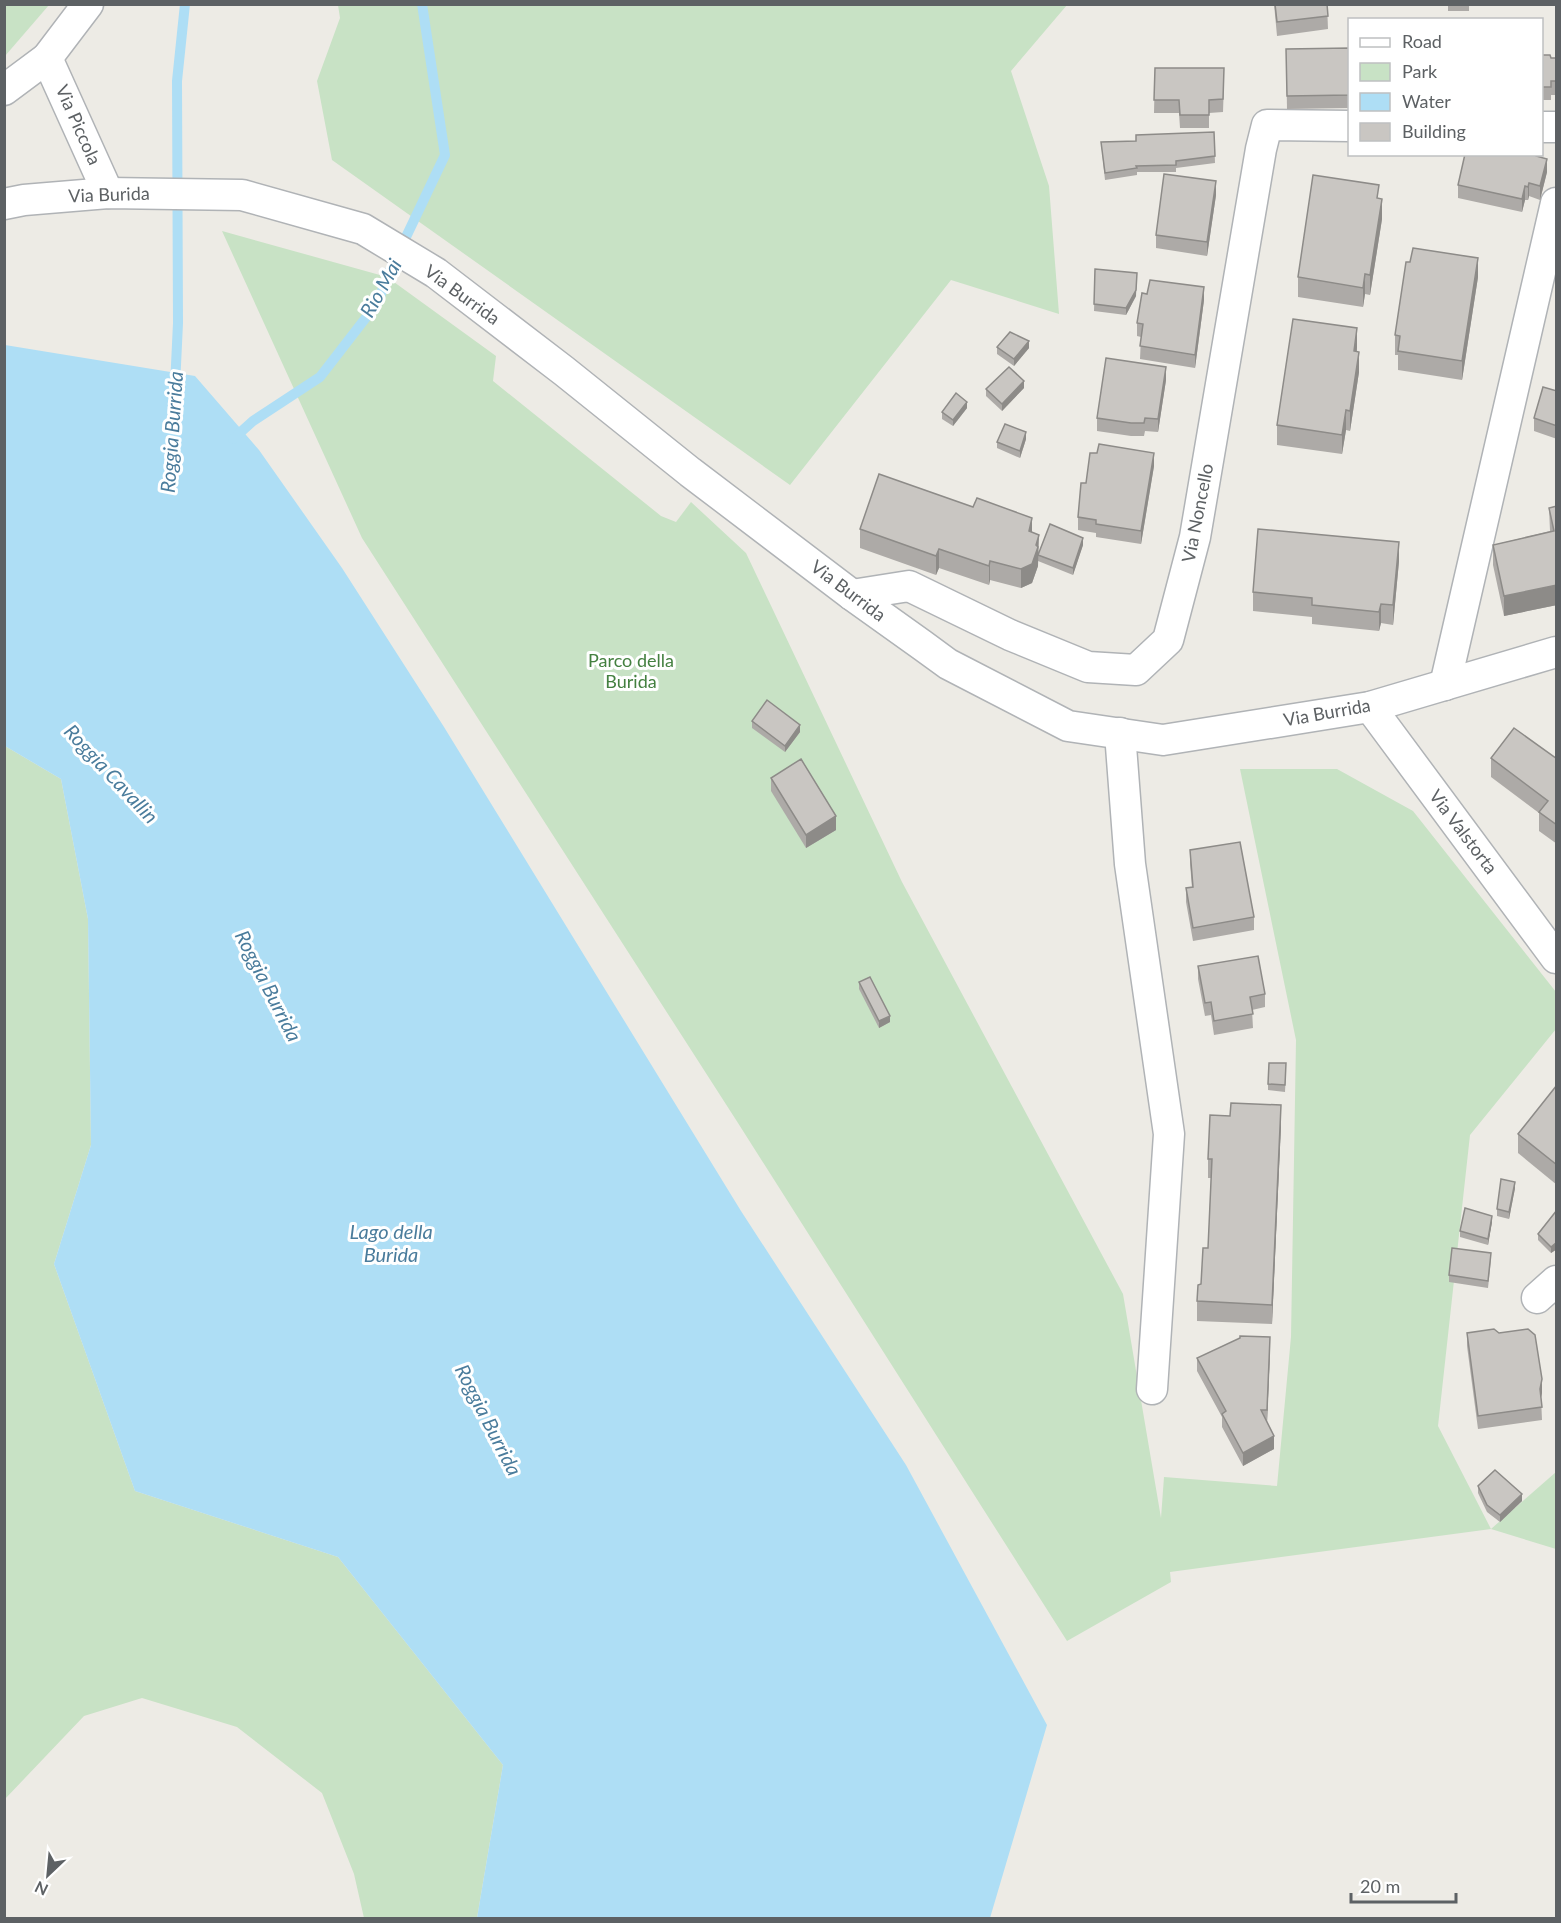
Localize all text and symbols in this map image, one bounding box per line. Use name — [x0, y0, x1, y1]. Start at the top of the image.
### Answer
legend — [1348, 18, 1543, 156]
text: Road — [1402, 30, 1442, 52]
text: Park — [1402, 60, 1438, 82]
street label: Via Piccola — [51, 81, 106, 168]
text: Water — [1402, 90, 1451, 112]
text: Building — [1402, 120, 1466, 142]
street label: Via Burida — [68, 182, 150, 206]
water label: Rio Mai — [354, 254, 406, 321]
street label: Via Burrida — [421, 259, 505, 329]
water label: Roggia Burrida — [155, 370, 187, 493]
street label: Via Noncello — [1177, 461, 1217, 564]
street label: Via Burrida — [807, 555, 890, 625]
park label: Parco della Burida — [588, 649, 674, 692]
street label: Via Burrida — [1282, 694, 1372, 730]
water label: Roggia Cavallin — [60, 719, 164, 828]
street label: Via Valstorta — [1425, 785, 1503, 878]
water label: Roggia Burrida — [231, 926, 307, 1045]
water label: Lago della Burida — [349, 1219, 433, 1266]
water label: Roggia Burrida — [451, 1360, 527, 1479]
north arrow — [18, 1845, 78, 1905]
scale bar — [1351, 1866, 1456, 1904]
text: 20 m — [1360, 1875, 1400, 1897]
text: N — [32, 1878, 51, 1900]

